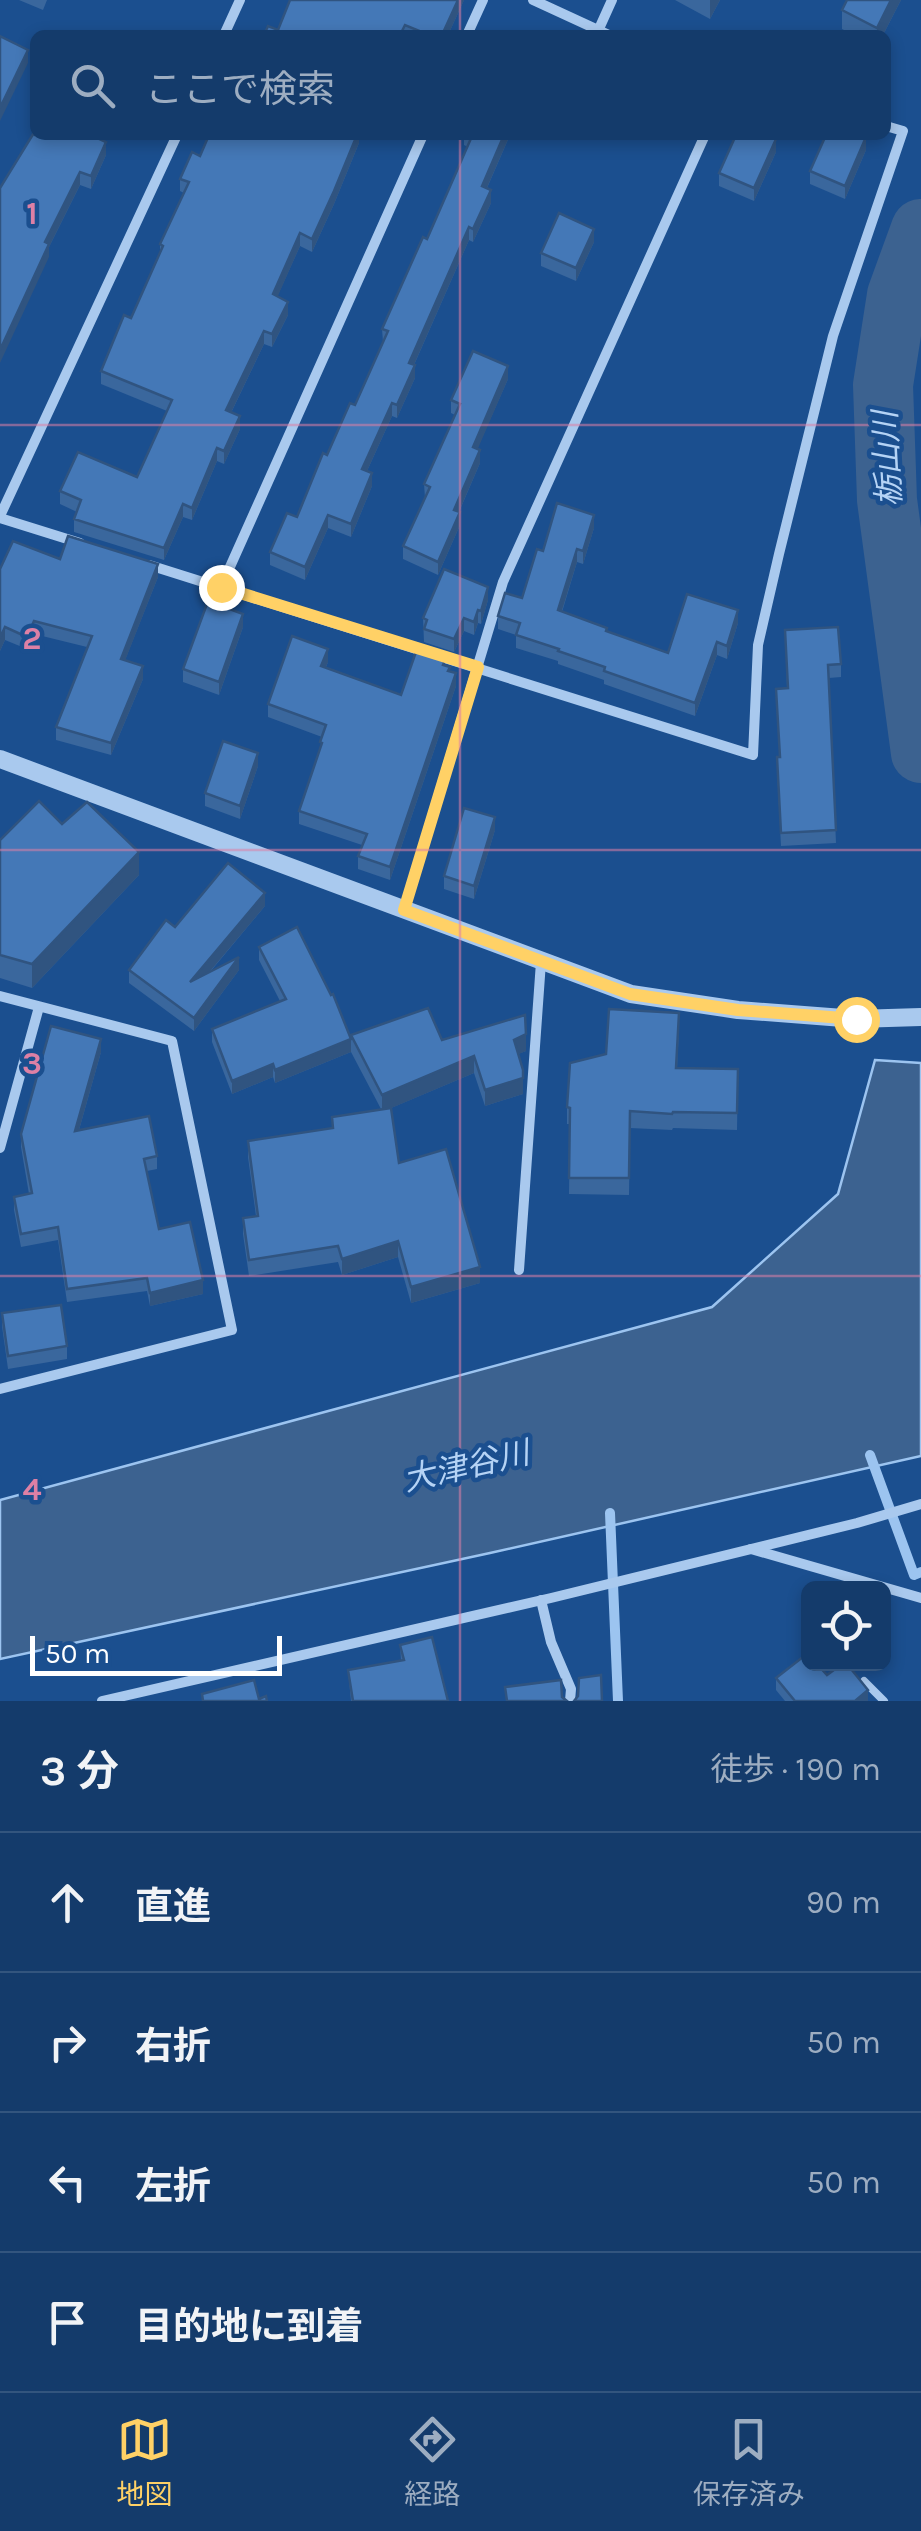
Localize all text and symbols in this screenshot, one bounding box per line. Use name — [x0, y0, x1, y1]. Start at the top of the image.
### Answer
search box — [30, 30, 891, 140]
icon: search — [65, 58, 120, 113]
text: ここで検索 — [145, 67, 335, 112]
text: 1 — [26, 195, 38, 232]
water label: 栃山川 — [866, 407, 908, 508]
route end — [199, 565, 245, 611]
text: 2 — [22, 620, 42, 657]
route start — [834, 997, 880, 1043]
text: 3 — [22, 1045, 42, 1082]
water label: 大津谷川 — [400, 1433, 536, 1499]
text: 4 — [22, 1471, 42, 1508]
map controls — [801, 1581, 891, 1671]
button: locate — [801, 1581, 891, 1671]
scale bar — [30, 1631, 282, 1676]
text: 50 m — [45, 1637, 110, 1670]
text: 3 分 — [40, 1746, 119, 1796]
text: 徒歩 · 190 m — [710, 1751, 881, 1788]
icon: ahead — [40, 1875, 95, 1930]
text: 直進 — [135, 1884, 211, 1929]
text: 90 m — [806, 1884, 881, 1921]
icon: right — [40, 2015, 95, 2070]
text: 右折 — [135, 2024, 211, 2069]
text: 50 m — [806, 2024, 881, 2061]
icon: left — [40, 2155, 95, 2210]
text: 左折 — [135, 2164, 211, 2209]
text: 50 m — [806, 2164, 881, 2201]
icon: arrive — [40, 2295, 95, 2350]
text: 目的地に到着 — [135, 2304, 363, 2349]
tab: 地図 — [116, 2412, 172, 2512]
tab: 経路 — [404, 2412, 461, 2512]
tab: 保存済み — [693, 2412, 805, 2512]

